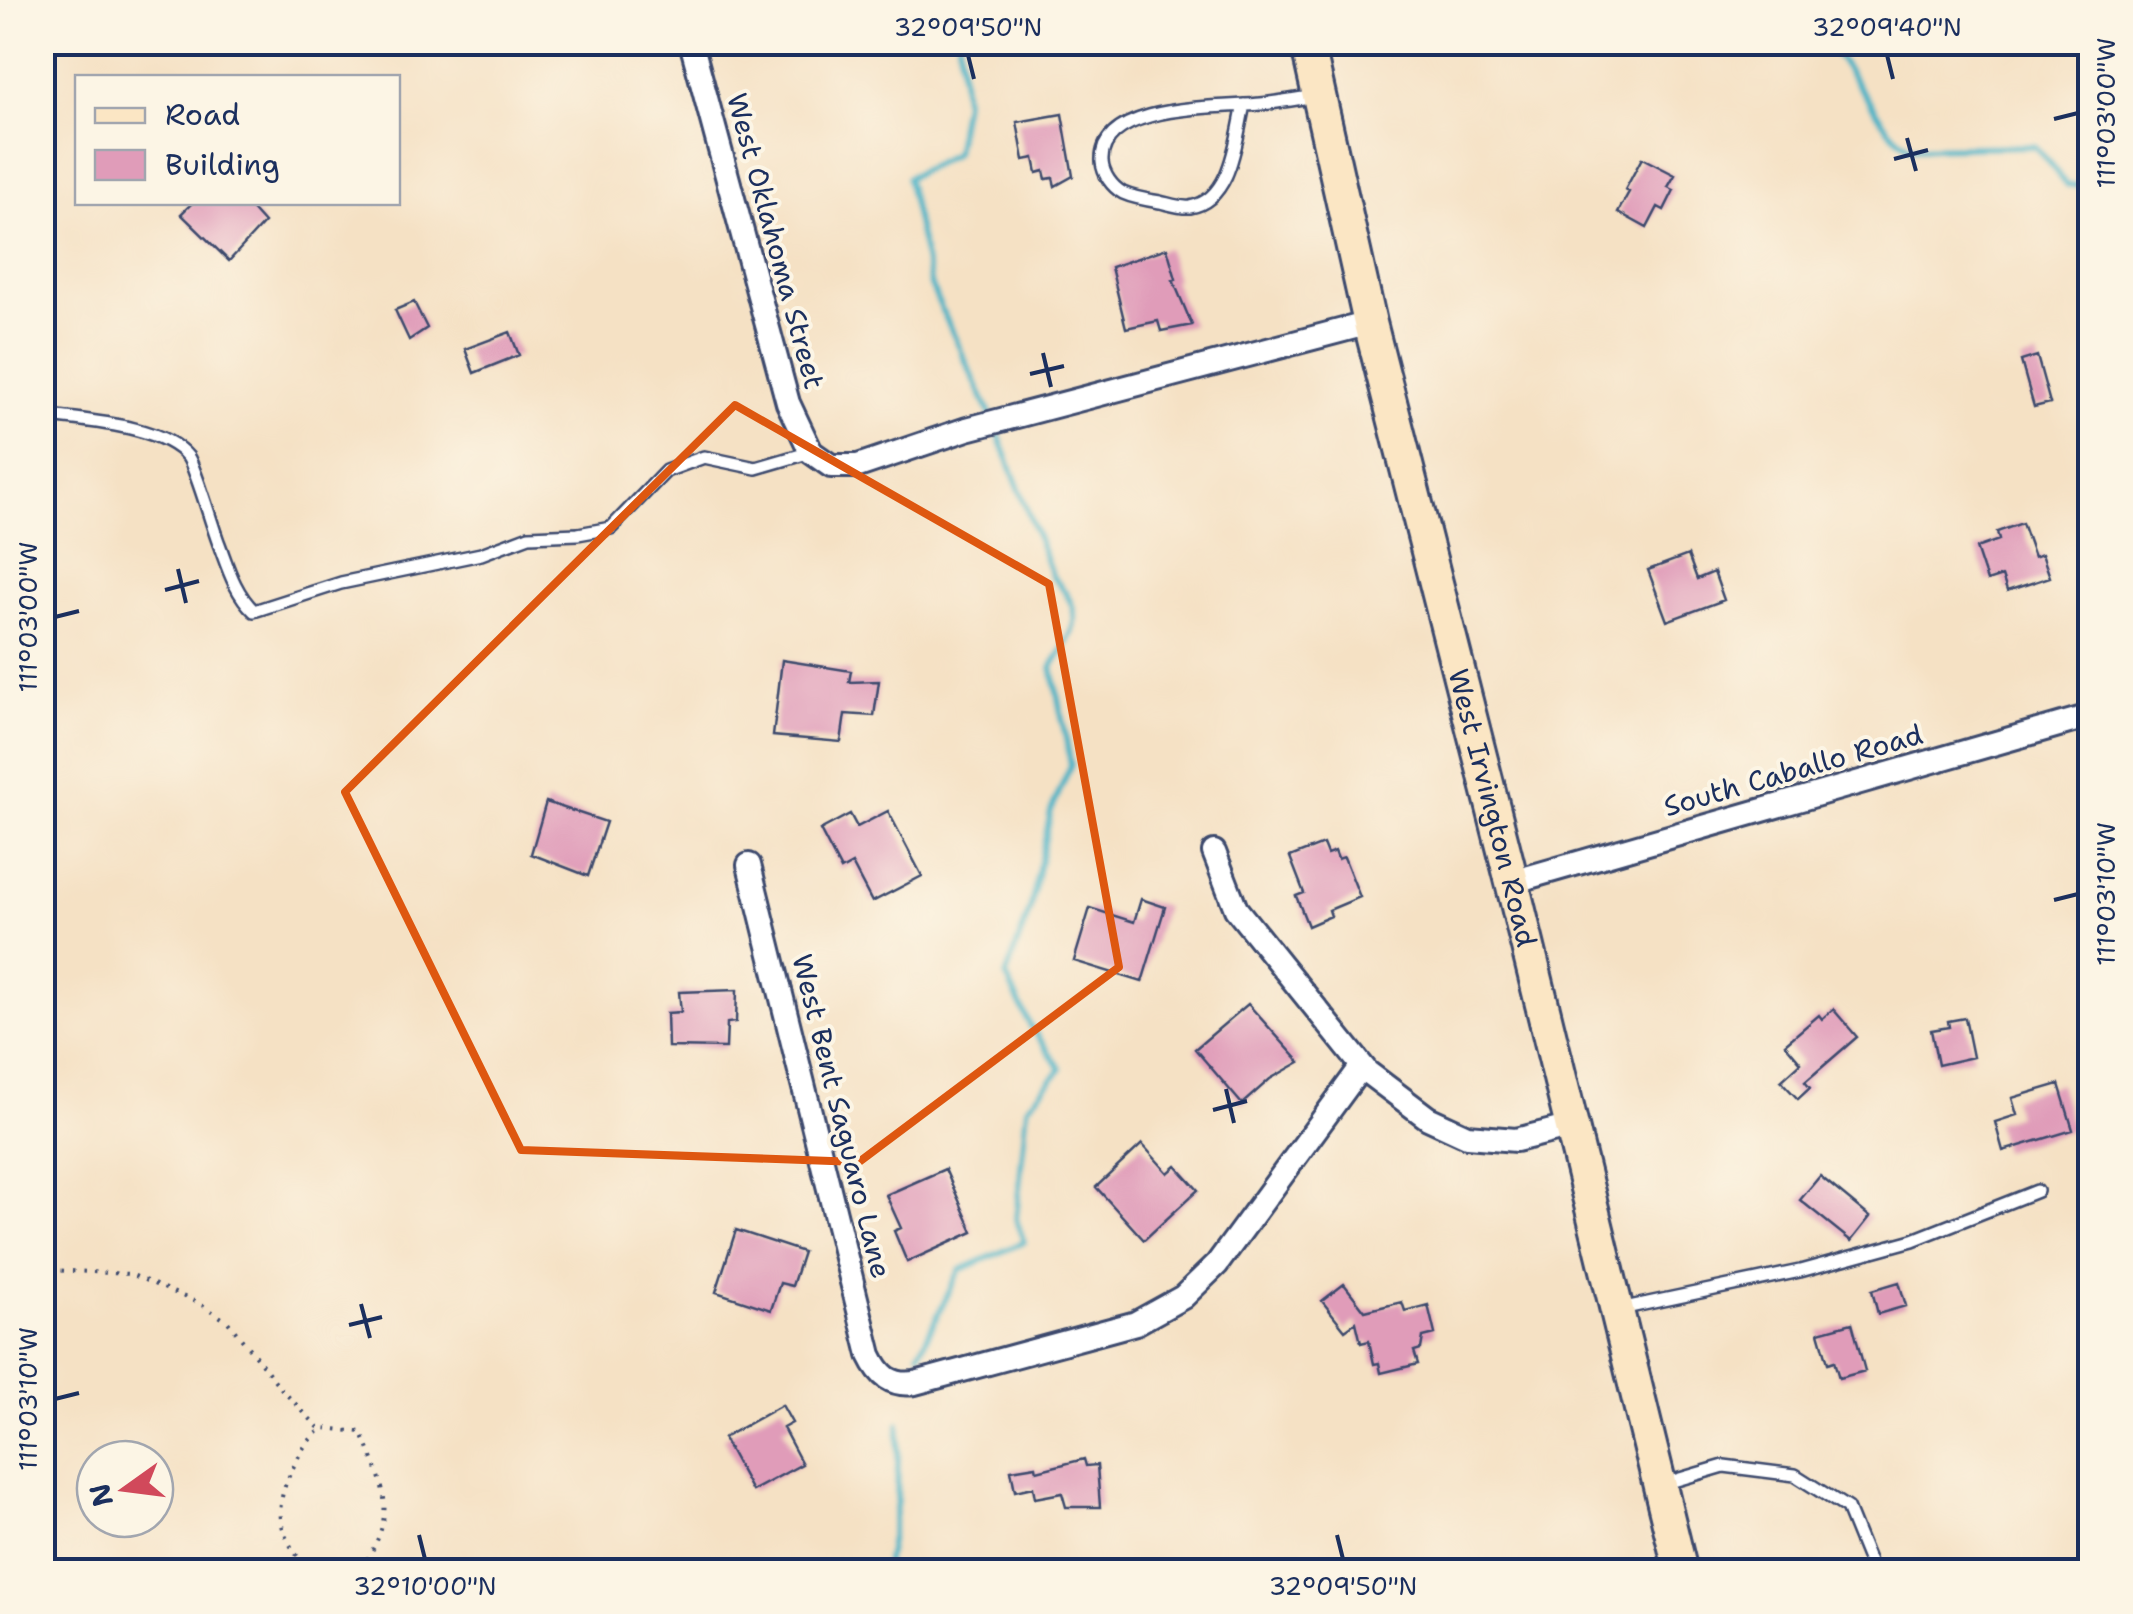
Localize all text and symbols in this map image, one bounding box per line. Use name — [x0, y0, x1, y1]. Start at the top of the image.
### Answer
text: 32°09'50"N — [894, 10, 1042, 44]
text: 32°09'40"N — [1812, 10, 1962, 44]
text: 111°03'00"W — [2089, 38, 2123, 188]
legend — [75, 75, 400, 205]
street label: West Oklahoma Street — [718, 89, 834, 393]
text: Road — [165, 94, 240, 135]
text: Building — [165, 144, 280, 185]
text: 111°03'00"W — [11, 542, 45, 692]
street label: West Irvington Road — [1440, 665, 1546, 951]
street label: South Caballo Road — [1659, 715, 1927, 825]
text: 111°03'10"W — [2089, 822, 2123, 966]
street label: West Bent Saguaro Lane — [783, 950, 901, 1282]
text: 111°03'10"W — [11, 1327, 45, 1471]
north arrow — [75, 1439, 175, 1539]
text: N — [80, 1480, 122, 1510]
text: 32°10'00"N — [353, 1569, 497, 1603]
text: 32°09'50"N — [1269, 1569, 1417, 1603]

